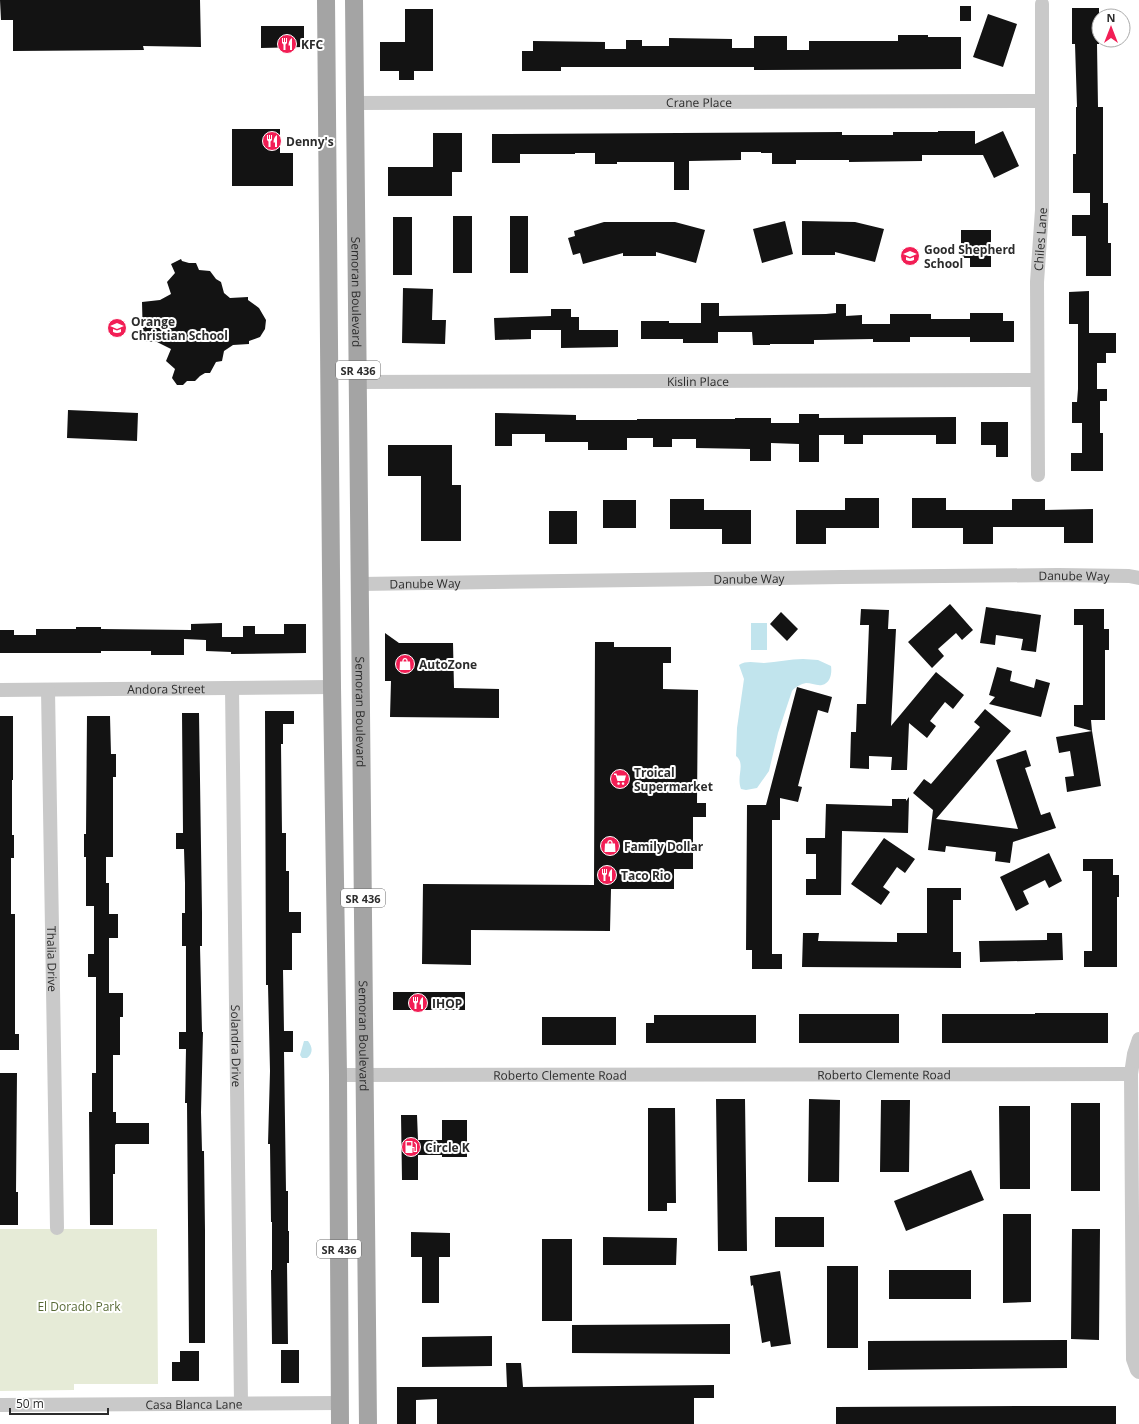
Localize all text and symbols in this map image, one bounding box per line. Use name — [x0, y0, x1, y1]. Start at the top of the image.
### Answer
north arrow — [1091, 8, 1131, 48]
text: N — [1107, 10, 1115, 25]
restaurant icon: KFC — [276, 33, 298, 55]
place label: KFC — [301, 36, 324, 53]
street label: Crane Place — [666, 93, 732, 111]
restaurant icon: Denny's — [261, 130, 283, 152]
place label: Denny's — [286, 133, 334, 150]
street label: Chiles Lane — [1029, 207, 1051, 271]
street label: Semoran Boulevard — [348, 237, 366, 347]
place label: Good Shepherd School — [924, 241, 1015, 272]
school or university icon: Good Shepherd School — [899, 245, 921, 267]
place label: Orange Christian School — [131, 313, 228, 344]
school or university icon: Orange Christian School — [106, 317, 128, 339]
road number: SR 436 — [336, 361, 380, 379]
street label: Kislin Place — [667, 372, 729, 390]
street label: Danube Way — [1038, 566, 1111, 584]
street label: Danube Way — [713, 569, 786, 587]
street label: Danube Way — [389, 574, 462, 592]
shop icon: AutoZone — [394, 653, 416, 675]
street label: Semoran Boulevard — [352, 656, 370, 767]
place label: AutoZone — [419, 656, 477, 673]
street label: Andora Street — [127, 680, 205, 697]
place label: Troical Supermarket — [634, 764, 713, 795]
supermarket icon: Troical Supermarket — [609, 768, 631, 790]
shop icon: Family Dollar — [599, 835, 621, 857]
place label: Family Dollar — [624, 838, 704, 855]
restaurant icon: Taco Rio — [596, 864, 618, 886]
place label: Taco Rio — [621, 867, 671, 884]
road number: SR 436 — [341, 889, 385, 907]
street label: Thalia Drive — [43, 926, 62, 992]
street label: Semoran Boulevard — [355, 980, 373, 1091]
restaurant icon: IHOP — [407, 992, 429, 1014]
place label: IHOP — [432, 995, 462, 1012]
street label: Solandra Drive — [227, 1005, 246, 1087]
street label: Roberto Clemente Road — [493, 1066, 627, 1083]
street label: Roberto Clemente Road — [817, 1066, 951, 1083]
fuel station icon: Circle K — [400, 1136, 422, 1158]
place label: Circle K — [425, 1139, 470, 1156]
road number: SR 436 — [317, 1240, 361, 1258]
park label: El Dorado Park — [37, 1298, 121, 1315]
scale bar — [10, 1390, 108, 1416]
text: 50 m — [16, 1395, 44, 1412]
street label: Casa Blanca Lane — [145, 1395, 243, 1413]

